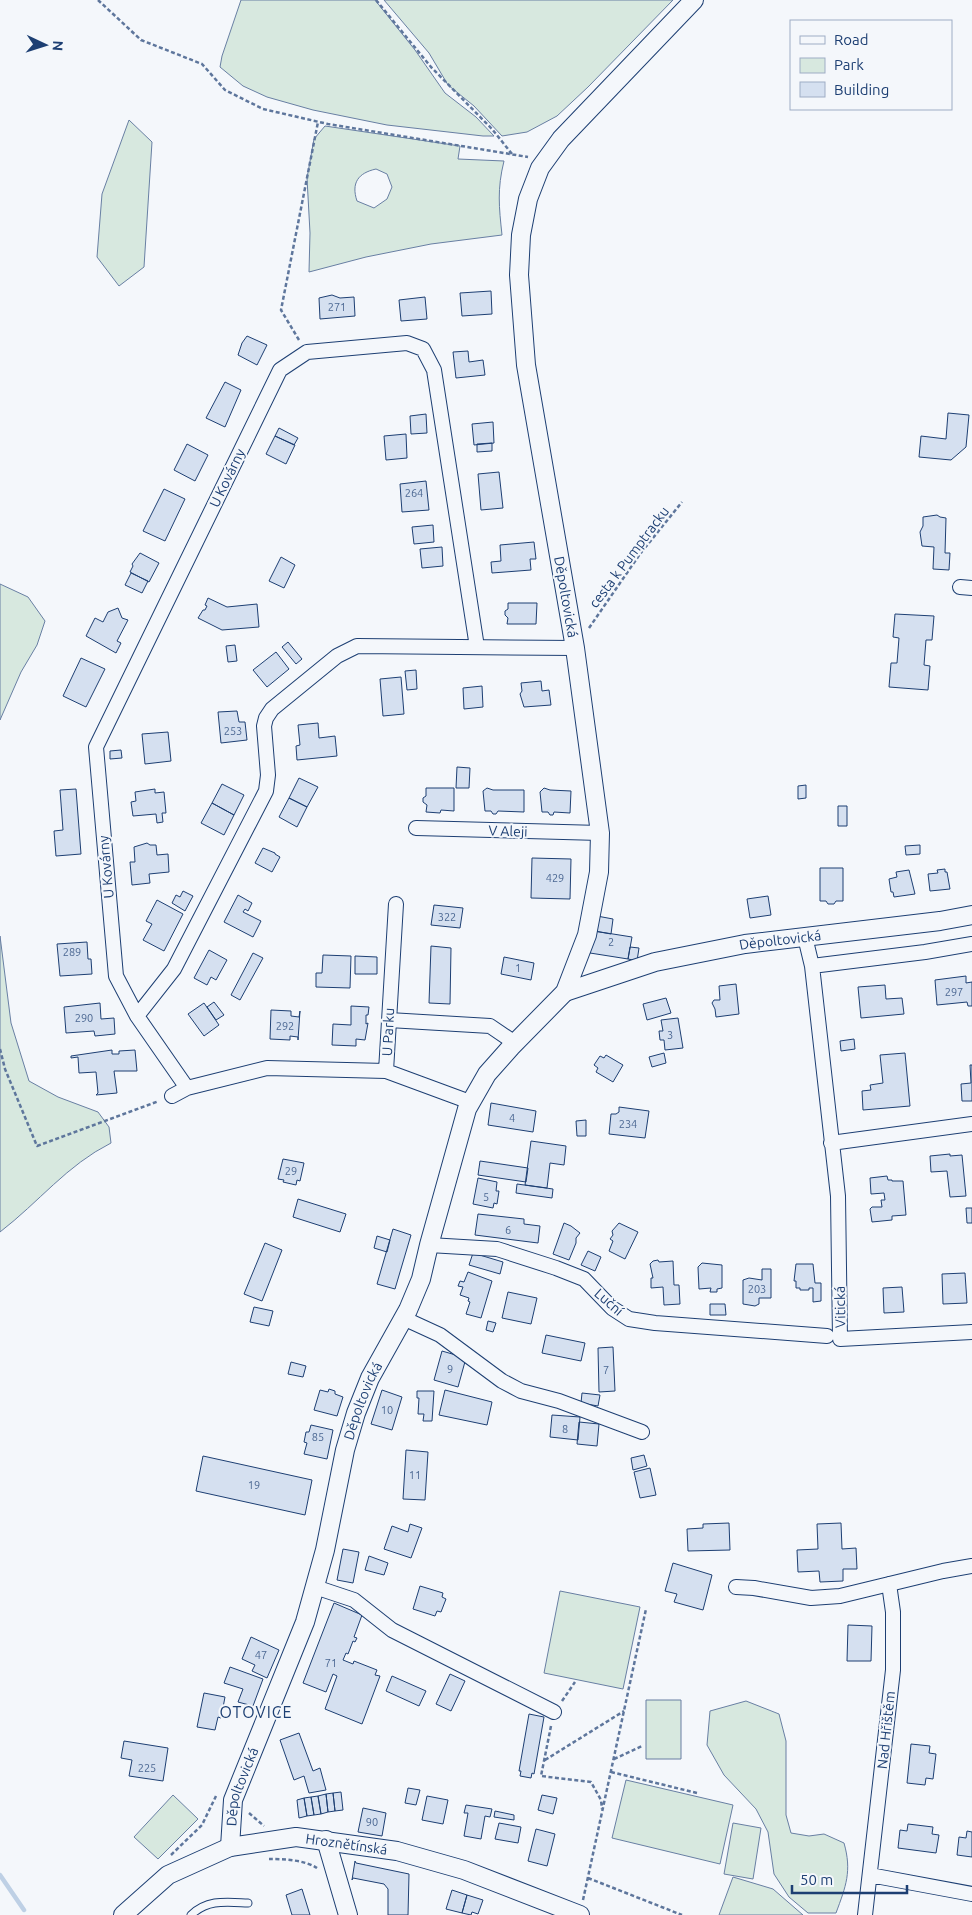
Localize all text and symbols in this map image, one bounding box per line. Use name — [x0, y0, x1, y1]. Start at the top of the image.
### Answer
north arrow — [20, 20, 70, 70]
legend — [790, 20, 952, 110]
text: Road — [834, 31, 869, 48]
text: N — [50, 40, 66, 52]
text: Park — [834, 56, 864, 73]
text: Building — [834, 81, 889, 98]
house number: 271 — [328, 301, 346, 313]
street label: U Kovárny — [206, 446, 248, 510]
house number: 264 — [405, 487, 423, 499]
street label: cesta k Pumptracku — [586, 503, 672, 611]
street label: Děpoltovická — [551, 555, 581, 639]
house number: 253 — [224, 725, 242, 737]
street label: V Aleji — [488, 822, 528, 840]
street label: U Kovárny — [95, 835, 117, 899]
house number: 429 — [546, 872, 564, 884]
house number: 322 — [438, 911, 456, 923]
street label: Děpoltovická — [738, 927, 822, 953]
house number: 2 — [608, 936, 614, 948]
house number: 289 — [63, 946, 81, 958]
house number: 1 — [515, 962, 521, 974]
house number: 297 — [945, 986, 963, 998]
street label: U Parku — [379, 1007, 397, 1057]
house number: 290 — [75, 1012, 93, 1024]
house number: 292 — [276, 1020, 294, 1032]
house number: 3 — [667, 1029, 673, 1041]
house number: 4 — [509, 1112, 515, 1124]
house number: 234 — [619, 1118, 637, 1130]
house number: 29 — [285, 1165, 297, 1177]
house number: 5 — [483, 1191, 489, 1203]
house number: 6 — [505, 1224, 511, 1236]
house number: 203 — [748, 1283, 766, 1295]
street label: Luční — [591, 1285, 627, 1319]
street label: Vitická — [832, 1286, 848, 1328]
street label: Děpoltovická — [340, 1359, 385, 1442]
house number: 9 — [447, 1363, 453, 1375]
house number: 7 — [603, 1364, 609, 1376]
house number: 10 — [381, 1404, 393, 1416]
house number: 8 — [562, 1423, 568, 1435]
house number: 85 — [312, 1431, 324, 1443]
house number: 11 — [409, 1469, 421, 1481]
house number: 19 — [248, 1479, 260, 1491]
house number: 47 — [255, 1649, 267, 1661]
house number: 71 — [325, 1657, 337, 1669]
street label: Nad Hřištěm — [874, 1690, 898, 1770]
district label: OTOVICE — [219, 1703, 293, 1721]
street label: Děpoltovická — [223, 1745, 261, 1827]
house number: 225 — [138, 1762, 156, 1774]
house number: 90 — [366, 1816, 378, 1828]
street label: Hroznětínská — [305, 1830, 389, 1858]
scale bar — [792, 1862, 907, 1894]
text: 50 m — [800, 1871, 833, 1888]

